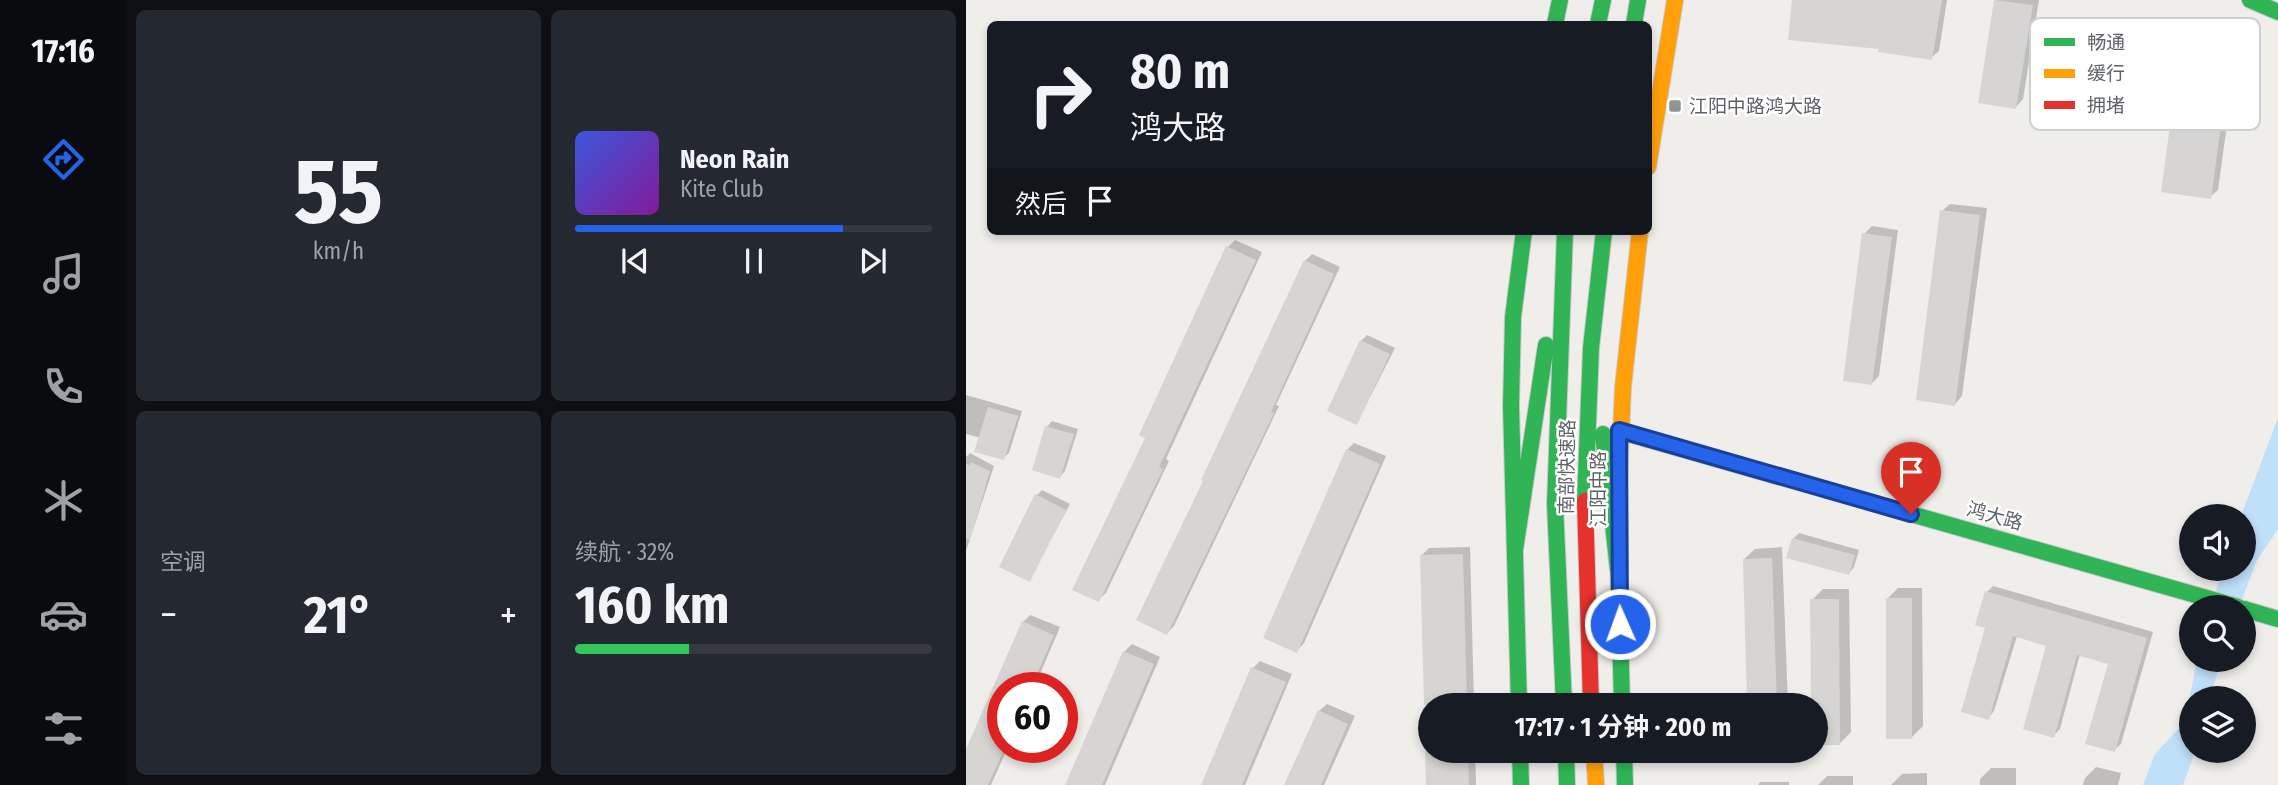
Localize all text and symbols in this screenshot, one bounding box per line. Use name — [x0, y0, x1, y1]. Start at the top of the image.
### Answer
legend — [2030, 18, 2260, 130]
text: 畅通 — [2087, 31, 2125, 54]
text: 17:16 — [31, 32, 95, 70]
text: 80 m — [1130, 42, 1230, 101]
icon: right — [1015, 49, 1106, 140]
text: 缓行 — [2087, 62, 2125, 85]
text: 拥堵 — [2087, 94, 2125, 117]
place label: 江阳中路鸿大路 — [1689, 95, 1822, 118]
marker: 江阳中路鸿大路 — [1667, 98, 1683, 114]
text: 鸿大路 — [1130, 109, 1226, 147]
icon: directions — [39, 135, 88, 184]
text: 55 — [294, 137, 383, 246]
text: Neon Rain — [680, 144, 789, 175]
text: Kite Club — [680, 175, 764, 203]
icon: arrive — [1081, 182, 1119, 220]
text: 然后 — [1015, 189, 1067, 220]
text: km/h — [313, 237, 364, 265]
icon: previous — [616, 242, 654, 280]
icon: pause — [735, 242, 773, 280]
icon: next — [854, 242, 892, 280]
icon: music — [39, 249, 88, 298]
icon: phone — [39, 362, 88, 411]
street label: 南部快速路 — [1555, 419, 1579, 515]
pin — [1881, 442, 1941, 514]
street label: 江阳中路 — [1587, 451, 1610, 527]
icon: arrive — [1892, 453, 1930, 491]
icon: climate — [39, 476, 88, 525]
street label: 鸿大路 — [1964, 497, 2026, 535]
map controls — [2179, 504, 2256, 763]
button: sound — [2179, 504, 2256, 581]
text: 续航 · 32% — [575, 538, 674, 566]
text: 空调 — [160, 548, 206, 576]
text: 160 km — [575, 574, 730, 637]
text: 21° — [304, 584, 373, 647]
position arrow — [1583, 587, 1657, 661]
icon: car — [39, 590, 88, 639]
text: − — [160, 592, 177, 638]
text: + — [500, 592, 517, 638]
button: search — [2179, 595, 2256, 672]
speed limit sign: 60 — [987, 672, 1078, 763]
button: layers — [2179, 686, 2256, 763]
icon: filters — [39, 704, 88, 753]
text: 17:17 · 1 分钟 · 200 m — [1515, 712, 1731, 743]

